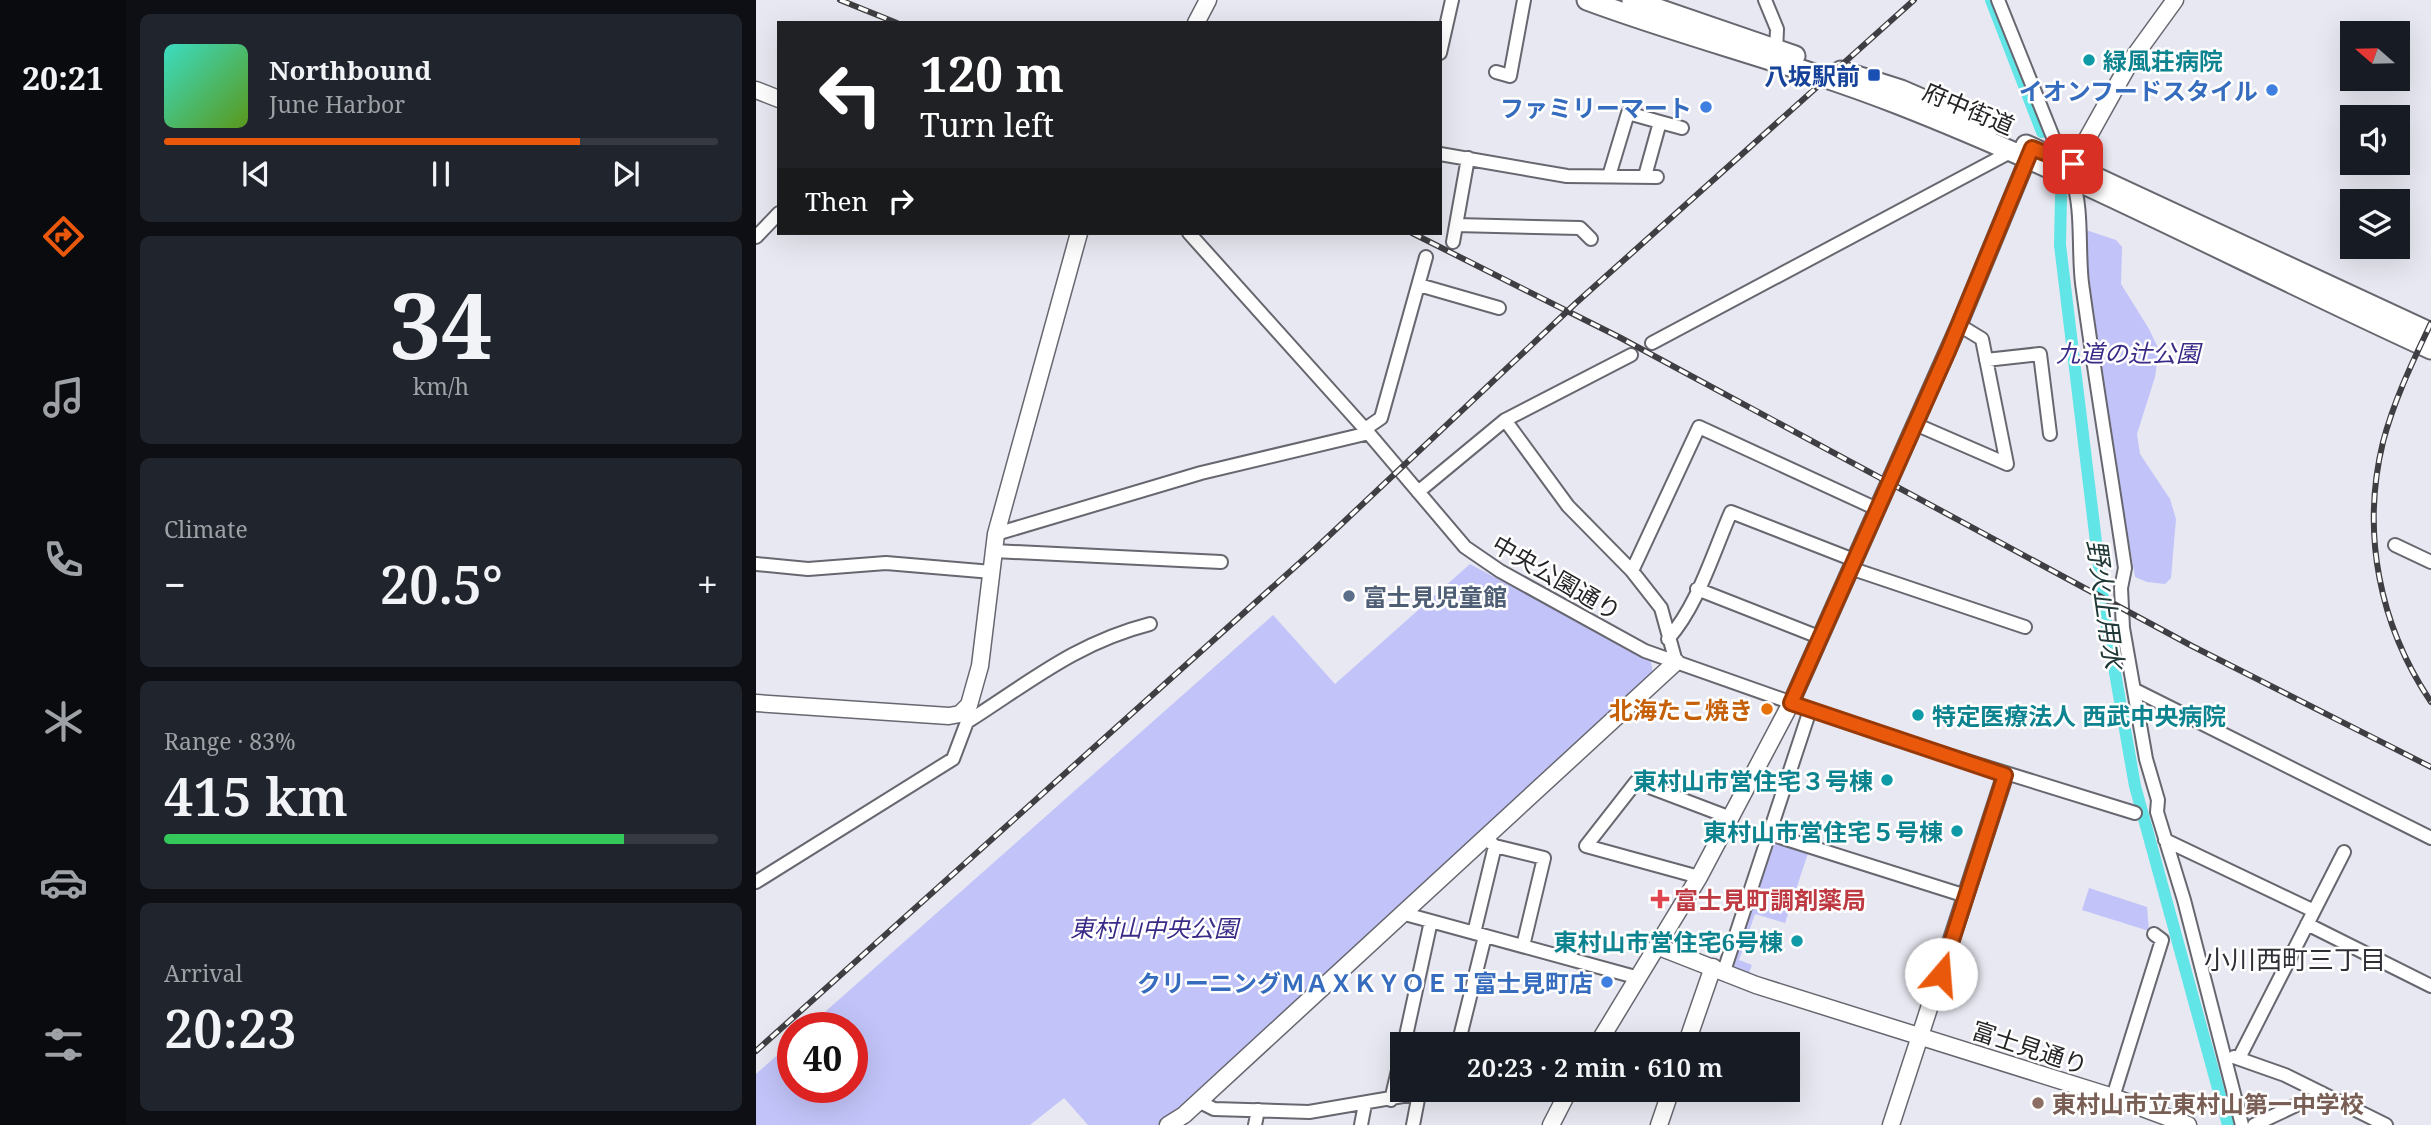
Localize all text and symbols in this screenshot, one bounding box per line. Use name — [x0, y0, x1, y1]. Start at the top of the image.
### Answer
north arrow — [2340, 21, 2410, 91]
map controls — [2340, 21, 2410, 259]
text: 120 m — [920, 40, 1064, 106]
place label: 緑風荘病院 — [2103, 44, 2223, 77]
icon: left — [805, 49, 896, 140]
text: Northbound — [269, 52, 431, 88]
marker: 緑風荘病院 — [2081, 52, 2097, 68]
text: 20:21 — [22, 56, 104, 99]
place label: 八坂駅前 — [1764, 59, 1860, 92]
marker: 八坂駅前 — [1866, 67, 1882, 83]
street label: 府中街道 — [1918, 74, 2020, 142]
place label: イオンフードスタイル — [2019, 74, 2258, 107]
marker: イオンフードスタイル — [2264, 82, 2280, 98]
text: June Harbor — [269, 88, 405, 120]
place label: ファミリーマート — [1500, 91, 1692, 124]
marker: ファミリーマート — [1698, 99, 1714, 115]
text: Turn left — [920, 103, 1054, 146]
button: sound — [2340, 105, 2410, 175]
pin — [2043, 134, 2103, 194]
icon: arrive — [2054, 145, 2092, 183]
icon: previous — [237, 155, 275, 193]
icon: pause — [422, 155, 460, 193]
icon: next — [607, 155, 645, 193]
icon: right — [882, 182, 920, 220]
text: Then — [805, 183, 868, 219]
button: layers — [2340, 189, 2410, 259]
icon: directions — [39, 212, 88, 261]
text: 34 — [390, 262, 492, 386]
park label: 九道の辻公園 — [2056, 336, 2203, 369]
text: km/h — [413, 370, 469, 402]
icon: music — [39, 373, 88, 422]
text: Climate — [164, 513, 248, 545]
street label: 中央公園通り — [1486, 527, 1628, 627]
icon: phone — [39, 535, 88, 584]
water label: 野火止用水 — [2079, 537, 2133, 674]
text: 20.5° — [380, 548, 503, 619]
text: − — [164, 558, 186, 610]
text: + — [697, 558, 718, 610]
place label: 富士見児童館 — [1363, 580, 1507, 613]
marker: 富士見児童館 — [1341, 588, 1357, 604]
place label: 北海たこ焼き — [1609, 693, 1753, 726]
icon: climate — [39, 697, 88, 746]
place label: 特定医療法人 西武中央病院 — [1932, 699, 2226, 732]
marker: 北海たこ焼き — [1759, 701, 1775, 717]
marker: 特定医療法人 西武中央病院 — [1910, 707, 1926, 723]
text: Range · 83% — [164, 725, 296, 757]
text: 415 km — [164, 760, 348, 831]
place label: 東村山市営住宅３号棟 — [1633, 764, 1873, 797]
marker: 東村山市営住宅３号棟 — [1879, 772, 1895, 788]
place label: 東村山市営住宅５号棟 — [1703, 815, 1943, 848]
marker: 東村山市営住宅５号棟 — [1949, 823, 1965, 839]
icon: car — [39, 858, 88, 907]
place label: 富士見町調剤薬局 — [1674, 883, 1866, 916]
marker: 富士見町調剤薬局 — [1652, 891, 1668, 907]
park label: 東村山中央公園 — [1070, 911, 1241, 944]
place label: 東村山市営住宅6号棟 — [1553, 925, 1783, 958]
marker: 東村山市営住宅6号棟 — [1789, 933, 1805, 949]
position arrow — [1904, 937, 1978, 1011]
district label: 小川西町三丁目 — [2204, 941, 2386, 977]
text: Arrival — [164, 957, 243, 989]
place label: クリーニングＭＡＸＫＹＯＥＩ富士見町店 — [1137, 966, 1593, 999]
marker: クリーニングＭＡＸＫＹＯＥＩ富士見町店 — [1599, 974, 1615, 990]
text: 20:23 — [164, 992, 297, 1063]
speed limit sign: 40 — [777, 1012, 868, 1103]
street label: 富士見通り — [1968, 1013, 2092, 1081]
icon: filters — [39, 1020, 88, 1069]
text: 20:23 · 2 min · 610 m — [1467, 1049, 1723, 1085]
place label: 東村山市立東村山第一中学校 — [2052, 1087, 2364, 1120]
marker: 東村山市立東村山第一中学校 — [2030, 1095, 2046, 1111]

